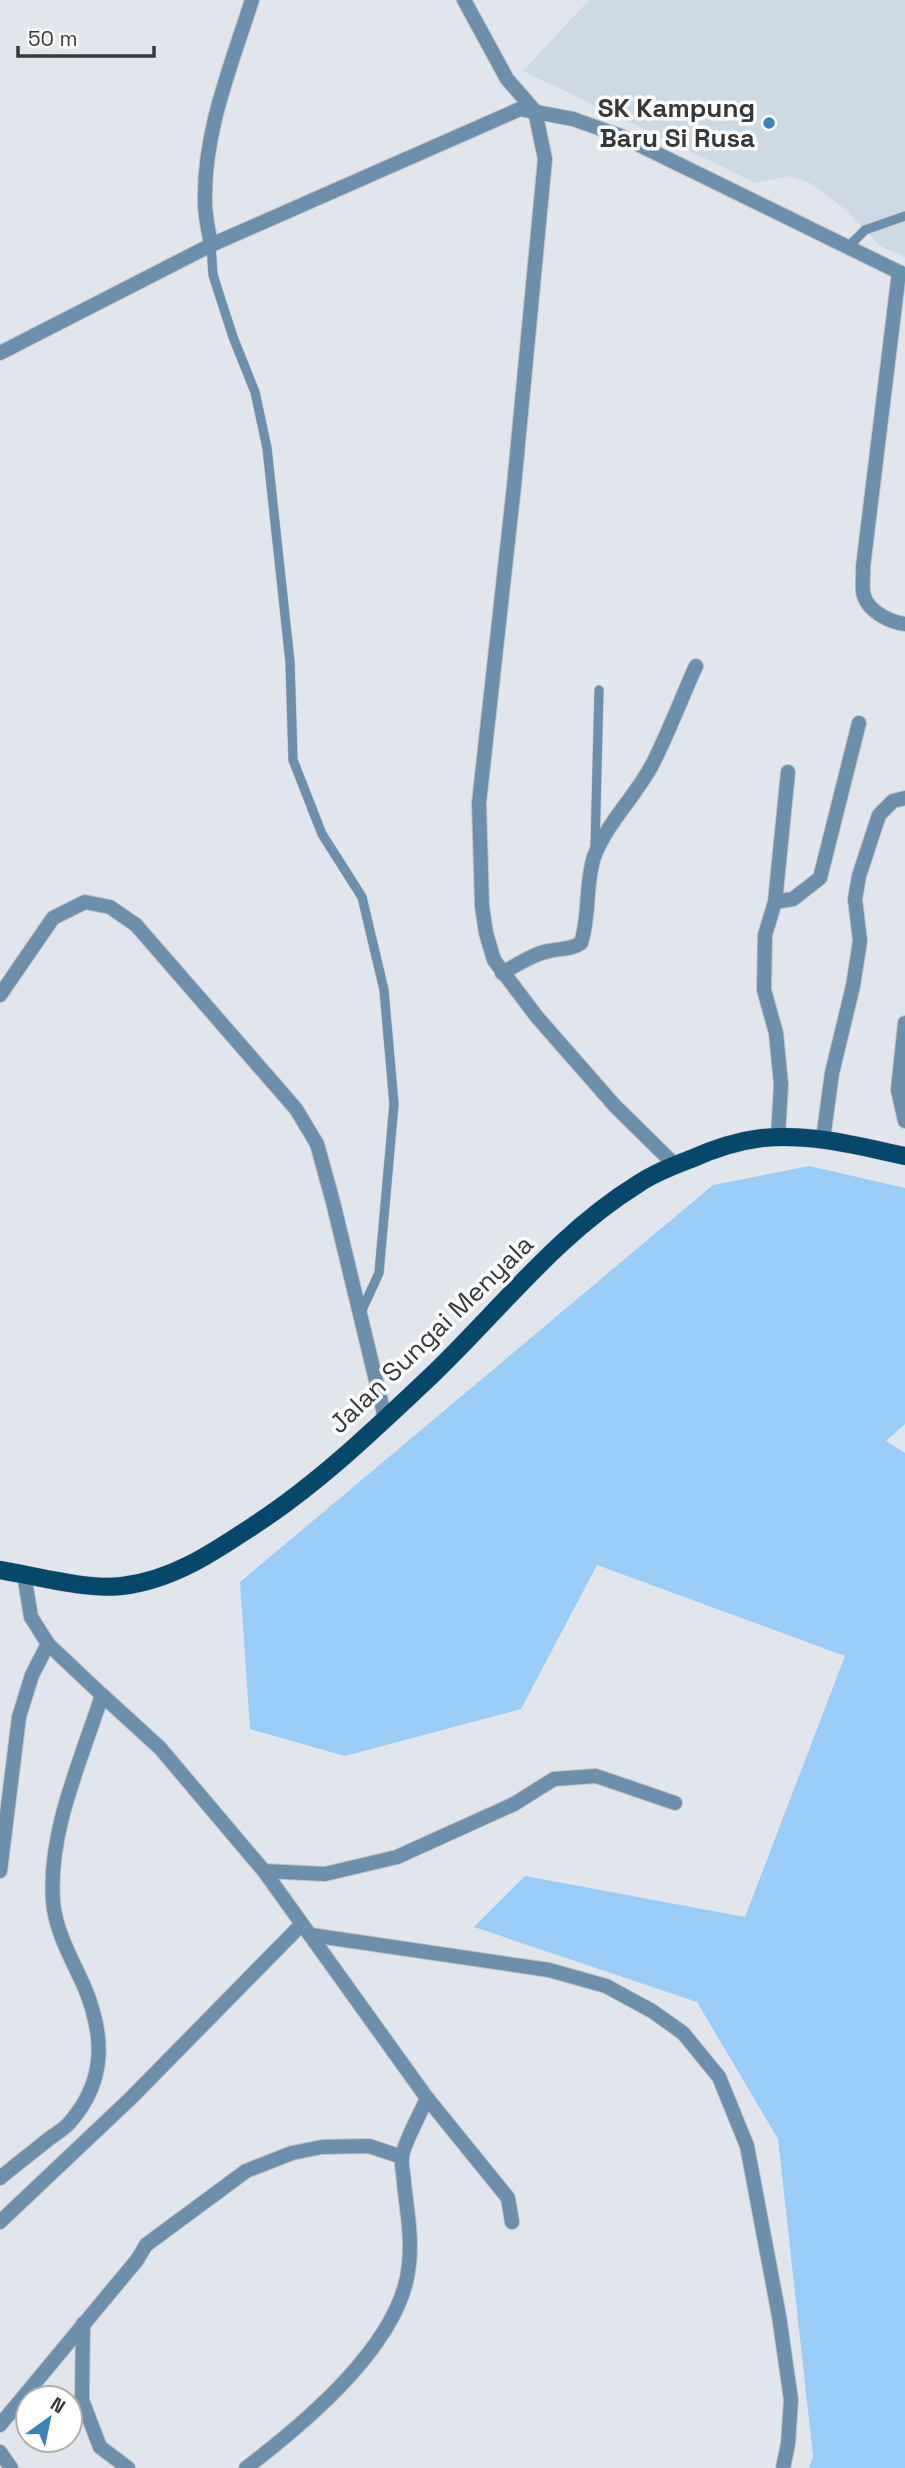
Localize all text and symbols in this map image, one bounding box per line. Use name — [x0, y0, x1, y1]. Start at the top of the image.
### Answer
scale bar — [18, 14, 154, 58]
text: 50 m — [28, 25, 78, 52]
place label: SK Kampung Baru Si Rusa — [598, 91, 755, 155]
marker: SK Kampung Baru Si Rusa — [761, 115, 777, 131]
street label: Jalan Sungai Menyala — [321, 1227, 541, 1441]
north arrow — [14, 2384, 84, 2454]
text: N — [46, 2391, 70, 2419]

